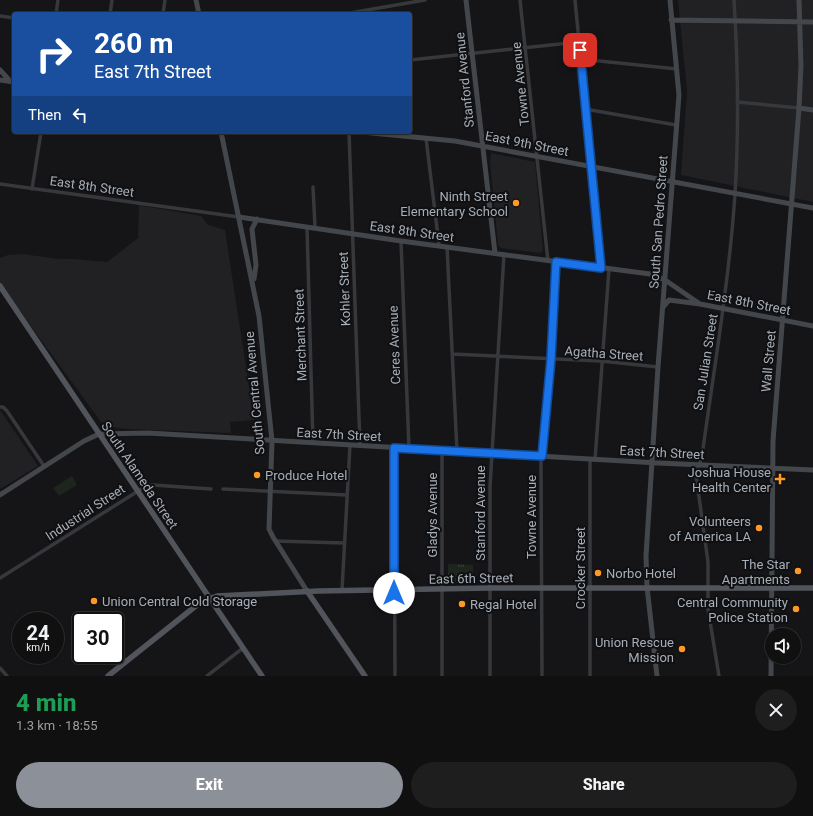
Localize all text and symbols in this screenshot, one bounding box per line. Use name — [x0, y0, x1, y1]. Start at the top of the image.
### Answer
text: 260 m — [94, 27, 173, 60]
icon: right — [28, 28, 80, 80]
street label: Stanford Avenue — [452, 32, 477, 128]
pin — [563, 33, 597, 67]
icon: arrive — [569, 39, 591, 61]
street label: Towne Avenue — [509, 41, 532, 127]
text: East 7th Street — [94, 61, 212, 82]
icon: left — [69, 104, 91, 126]
text: Then — [28, 106, 61, 124]
street label: East 9th Street — [484, 128, 570, 159]
street label: South San Pedro Street — [646, 155, 671, 289]
street label: East 8th Street — [49, 173, 135, 200]
place label: Ninth Street Elementary School — [400, 189, 508, 219]
marker: Ninth Street Elementary School — [511, 198, 521, 208]
street label: East 8th Street — [369, 218, 455, 245]
street label: Kohler Street — [336, 251, 353, 326]
street label: East 8th Street — [706, 287, 792, 318]
street label: Merchant Street — [291, 288, 310, 381]
street label: Ceres Avenue — [386, 305, 403, 385]
street label: San Julian Street — [690, 313, 721, 411]
street label: Wall Street — [758, 329, 779, 393]
street label: South Central Avenue — [242, 331, 267, 455]
street label: Agatha Street — [564, 343, 644, 364]
street label: South Alameda Street — [98, 419, 181, 532]
street label: East 7th Street — [296, 425, 382, 444]
street label: East 7th Street — [619, 443, 705, 462]
street label: Stanford Avenue — [473, 465, 488, 561]
place label: Joshua House Health Center — [688, 465, 772, 495]
place label: Produce Hotel — [265, 468, 347, 483]
marker: Produce Hotel — [252, 470, 262, 480]
street label: Gladys Avenue — [425, 472, 440, 558]
marker: Joshua House Health Center — [774, 473, 786, 485]
street label: Towne Avenue — [524, 475, 539, 559]
street label: Industrial Street — [43, 481, 128, 544]
place label: Volunteers of America LA — [669, 514, 752, 544]
marker: Volunteers of America LA — [754, 523, 764, 533]
street label: Crocker Street — [573, 527, 588, 609]
place label: The Star Apartments — [722, 557, 791, 587]
place label: Norbo Hotel — [606, 566, 676, 581]
marker: The Star Apartments — [793, 566, 803, 576]
marker: Norbo Hotel — [593, 568, 603, 578]
street label: East 6th Street — [428, 570, 514, 587]
position arrow — [373, 572, 415, 614]
place label: Union Central Cold Storage — [102, 594, 257, 609]
place label: Central Community Police Station — [677, 595, 788, 625]
marker: Union Central Cold Storage — [89, 596, 99, 606]
place label: Regal Hotel — [470, 597, 537, 612]
marker: Regal Hotel — [457, 599, 467, 609]
marker: Central Community Police Station — [791, 604, 801, 614]
speed limit sign: 30 — [72, 612, 124, 664]
text: 24 — [27, 621, 49, 645]
map controls — [765, 628, 801, 664]
button: sound — [765, 628, 801, 664]
place label: Union Rescue Mission — [595, 635, 674, 665]
text: km/h — [26, 642, 50, 653]
marker: Union Rescue Mission — [677, 644, 687, 654]
text: 4 min — [16, 689, 77, 717]
button: close — [755, 689, 797, 731]
text: 1.3 km · 18:55 — [16, 718, 97, 733]
button: Exit — [16, 762, 403, 808]
button: Share — [411, 762, 797, 808]

